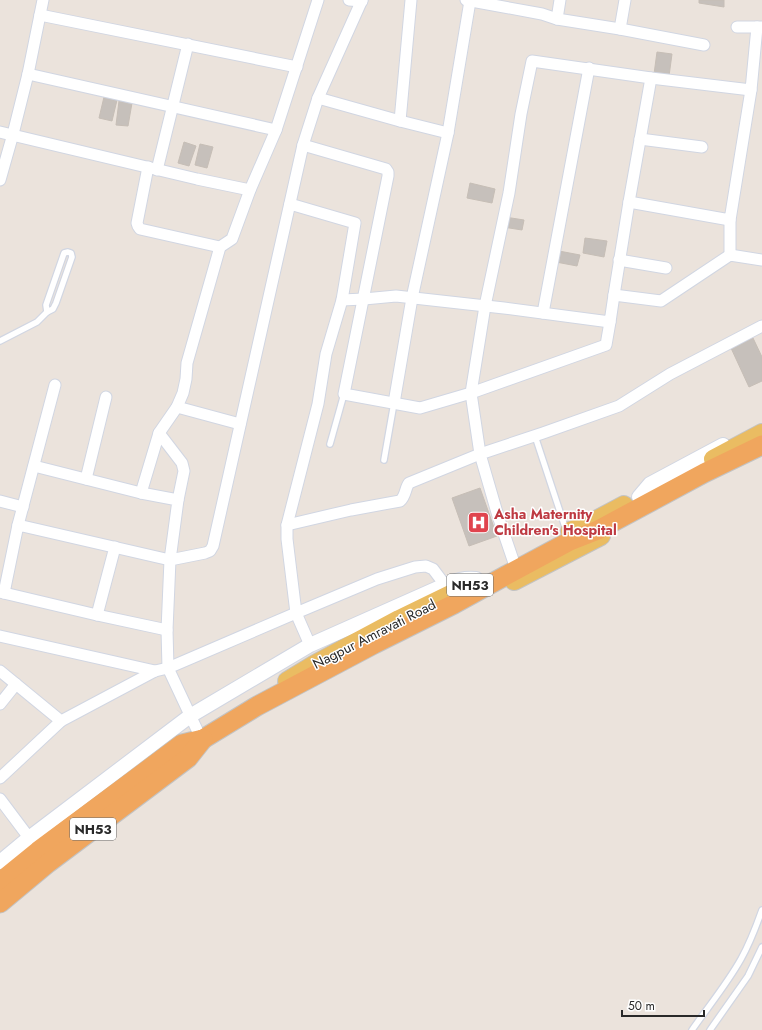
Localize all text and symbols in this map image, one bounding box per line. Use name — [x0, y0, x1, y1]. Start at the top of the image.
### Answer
place label: Asha Maternity Children's Hospital — [493, 504, 617, 540]
hospital icon: Asha Maternity Children's Hospital — [465, 509, 491, 535]
road number: NH53 — [447, 574, 493, 596]
street label: Nagpur Amravati Road — [309, 594, 439, 674]
road number: NH53 — [70, 818, 116, 840]
scale bar — [622, 992, 704, 1018]
text: 50 m — [628, 997, 655, 1015]

